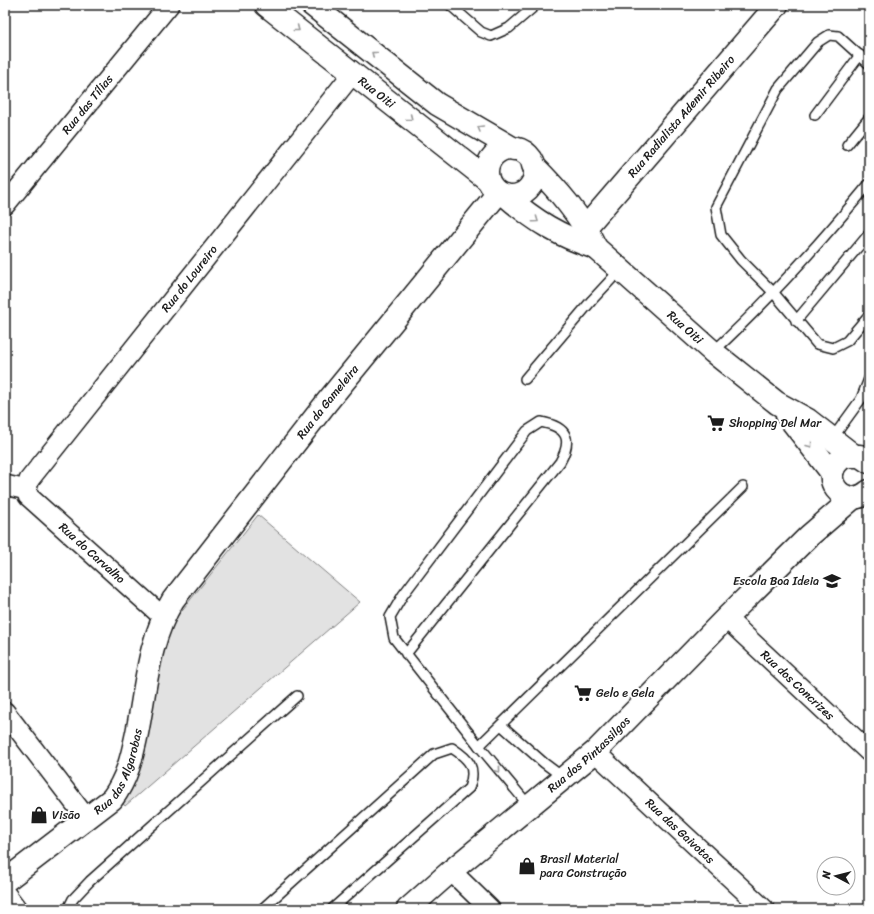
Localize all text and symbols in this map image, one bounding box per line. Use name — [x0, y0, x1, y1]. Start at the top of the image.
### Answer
one-way arrow — [292, 24, 299, 31]
street label: Rua Radialista Ademir Ribeiro — [622, 50, 741, 183]
one-way arrow — [371, 52, 378, 59]
street label: Rua das Tílias — [56, 69, 119, 139]
street label: Rua Oiti — [353, 70, 401, 115]
one-way arrow — [405, 113, 412, 120]
one-way arrow — [477, 126, 484, 133]
one-way arrow — [532, 215, 539, 222]
street label: Rua do Loureiro — [155, 240, 223, 317]
street label: Rua Oiti — [662, 305, 709, 350]
street label: Rua da Gameleira — [291, 359, 365, 444]
place label: Shopping Del Mar — [729, 412, 822, 434]
supermarket icon: Shopping Del Mar — [706, 413, 726, 433]
one-way arrow — [806, 440, 813, 447]
street label: Rua do Carvalho — [53, 517, 131, 589]
place label: Escola Boa Ideia — [733, 570, 819, 592]
school or university icon: Escola Boa Ideia — [822, 571, 842, 591]
street label: Rua dos Concrizes — [755, 644, 840, 726]
place label: Gelo e Gela — [596, 682, 655, 704]
supermarket icon: Gelo e Gela — [573, 683, 593, 703]
street label: Rua dos Pintassilgos — [542, 711, 636, 798]
street label: Rua das Algarobas — [89, 726, 149, 820]
one-way arrow — [494, 766, 501, 773]
street label: Rua das Gaivotas — [640, 793, 720, 870]
place label: Visão — [52, 804, 80, 826]
shop icon: Visão — [29, 805, 49, 825]
place label: Brasil Material para Construção — [539, 848, 627, 884]
shop icon: Brasil Material para Construção — [517, 856, 537, 876]
north arrow — [816, 856, 856, 896]
text: N — [817, 870, 837, 881]

